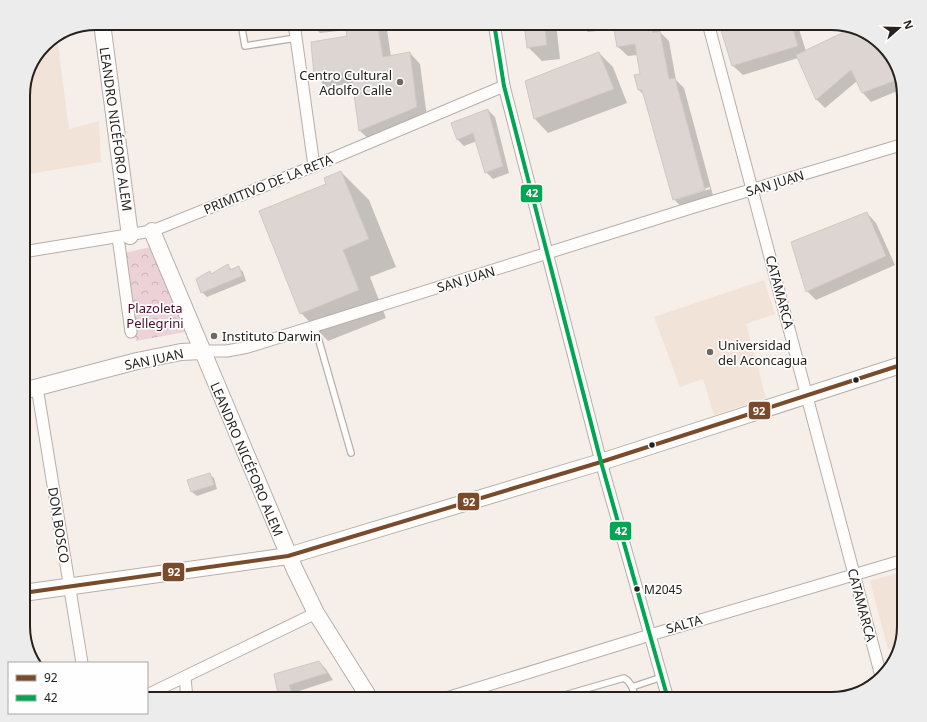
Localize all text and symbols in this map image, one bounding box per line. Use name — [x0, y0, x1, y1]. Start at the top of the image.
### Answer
north arrow — [879, 8, 919, 48]
text: N — [900, 18, 917, 31]
street label: LEANDRO NICÉFORO ALEM — [96, 46, 136, 212]
place label: Centro Cultural Adolfo Calle — [299, 66, 392, 99]
marker: Centro Cultural Adolfo Calle — [395, 77, 405, 87]
street label: PRIMITIVO DE LA RETA — [201, 150, 336, 218]
street label: SAN JUAN — [744, 166, 806, 200]
line badge: 42 — [520, 184, 543, 203]
text: 42 — [526, 185, 538, 200]
street label: CATAMARCA — [762, 253, 799, 331]
street label: SAN JUAN — [435, 262, 497, 296]
park label: Plazoleta Pellegrini — [126, 299, 184, 332]
place label: Instituto Darwin — [222, 327, 321, 345]
marker: Instituto Darwin — [209, 331, 219, 341]
place label: Universidad del Aconcagua — [718, 336, 807, 369]
street label: SAN JUAN — [123, 344, 185, 374]
marker: Universidad del Aconcagua — [705, 347, 715, 357]
unlabelled marker — [851, 375, 861, 385]
street label: LEANDRO NICÉFORO ALEM — [206, 379, 288, 539]
line badge: 92 — [748, 401, 771, 420]
text: 92 — [753, 403, 765, 418]
unlabelled marker — [647, 440, 657, 450]
street label: DON BOSCO — [44, 486, 74, 564]
line badge: 92 — [457, 492, 480, 511]
text: 92 — [463, 494, 475, 509]
line badge: 42 — [609, 521, 632, 541]
text: 42 — [615, 523, 627, 538]
line badge: 92 — [162, 562, 185, 582]
text: 92 — [168, 564, 180, 579]
street label: CATAMARCA — [844, 566, 881, 644]
place label: M2045 — [644, 581, 682, 598]
marker: M2045 — [632, 584, 642, 594]
street label: SALTA — [664, 610, 705, 638]
legend — [8, 662, 148, 714]
text: 92 — [44, 669, 58, 686]
text: 42 — [44, 689, 58, 706]

